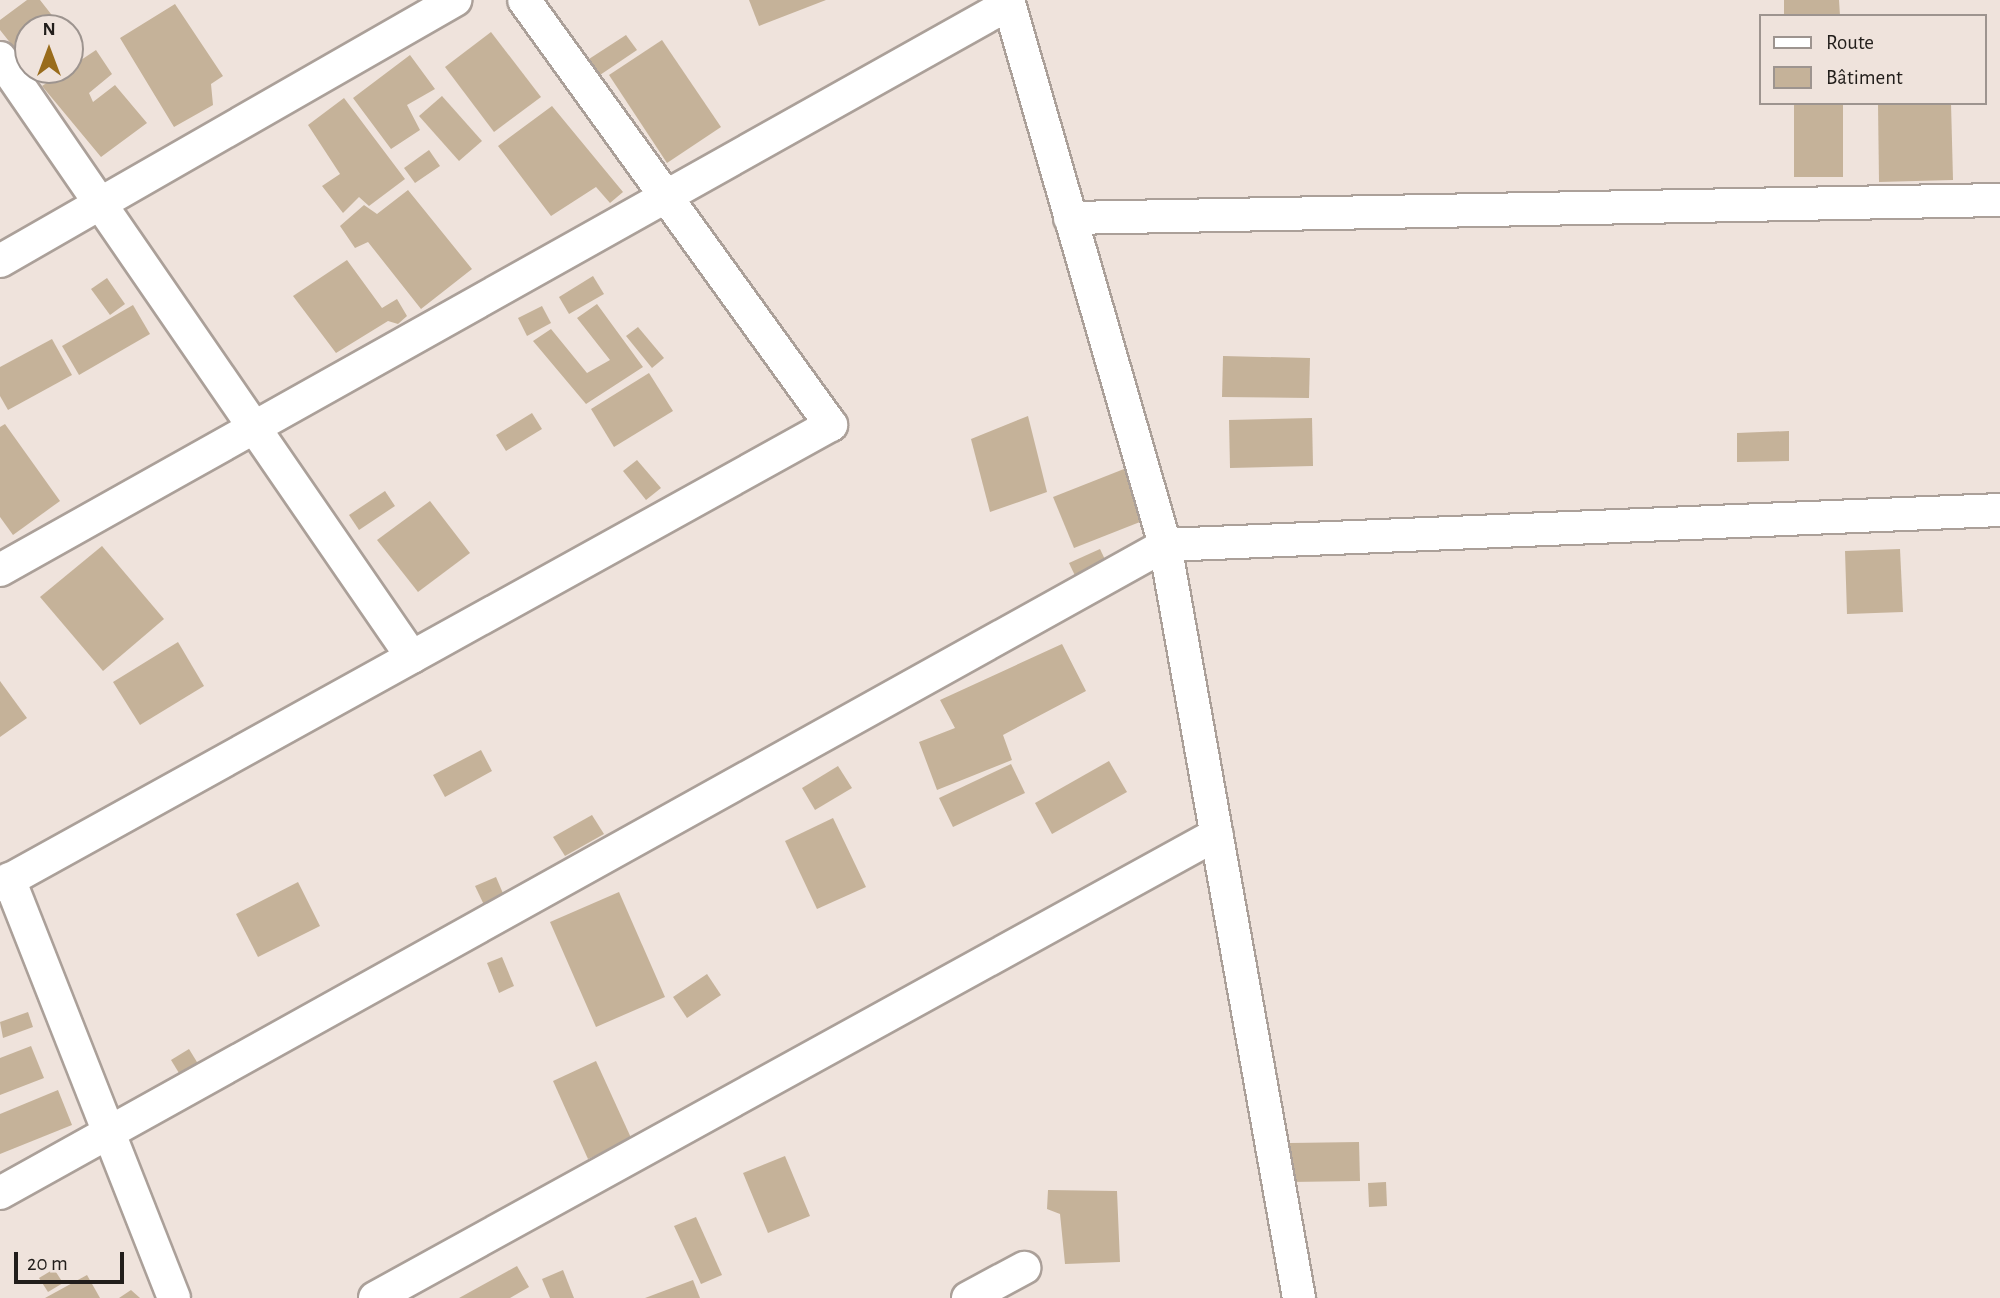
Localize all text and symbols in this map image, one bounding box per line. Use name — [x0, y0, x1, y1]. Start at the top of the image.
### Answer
north arrow — [14, 14, 84, 84]
legend — [1758, 14, 1986, 105]
text: N — [42, 20, 56, 39]
text: Route — [1826, 32, 1874, 53]
text: Bâtiment — [1826, 67, 1903, 88]
scale bar — [18, 1238, 128, 1282]
text: 20 m — [27, 1253, 68, 1274]

